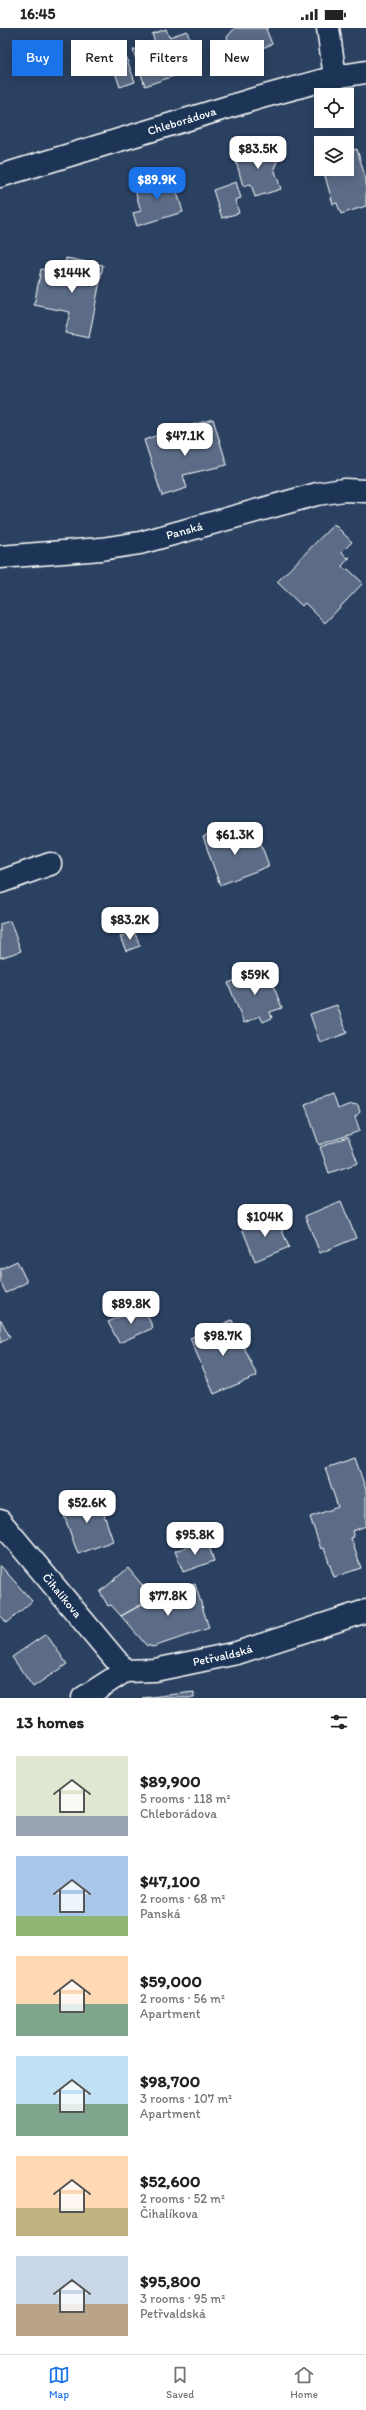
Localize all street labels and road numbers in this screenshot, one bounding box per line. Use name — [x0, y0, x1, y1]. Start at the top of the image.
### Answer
street label: Chleborádova — [146, 104, 219, 138]
street label: Panská — [165, 519, 205, 542]
street label: Čihalíkova — [40, 1570, 85, 1621]
street label: Petřvaldská — [191, 1641, 255, 1669]

